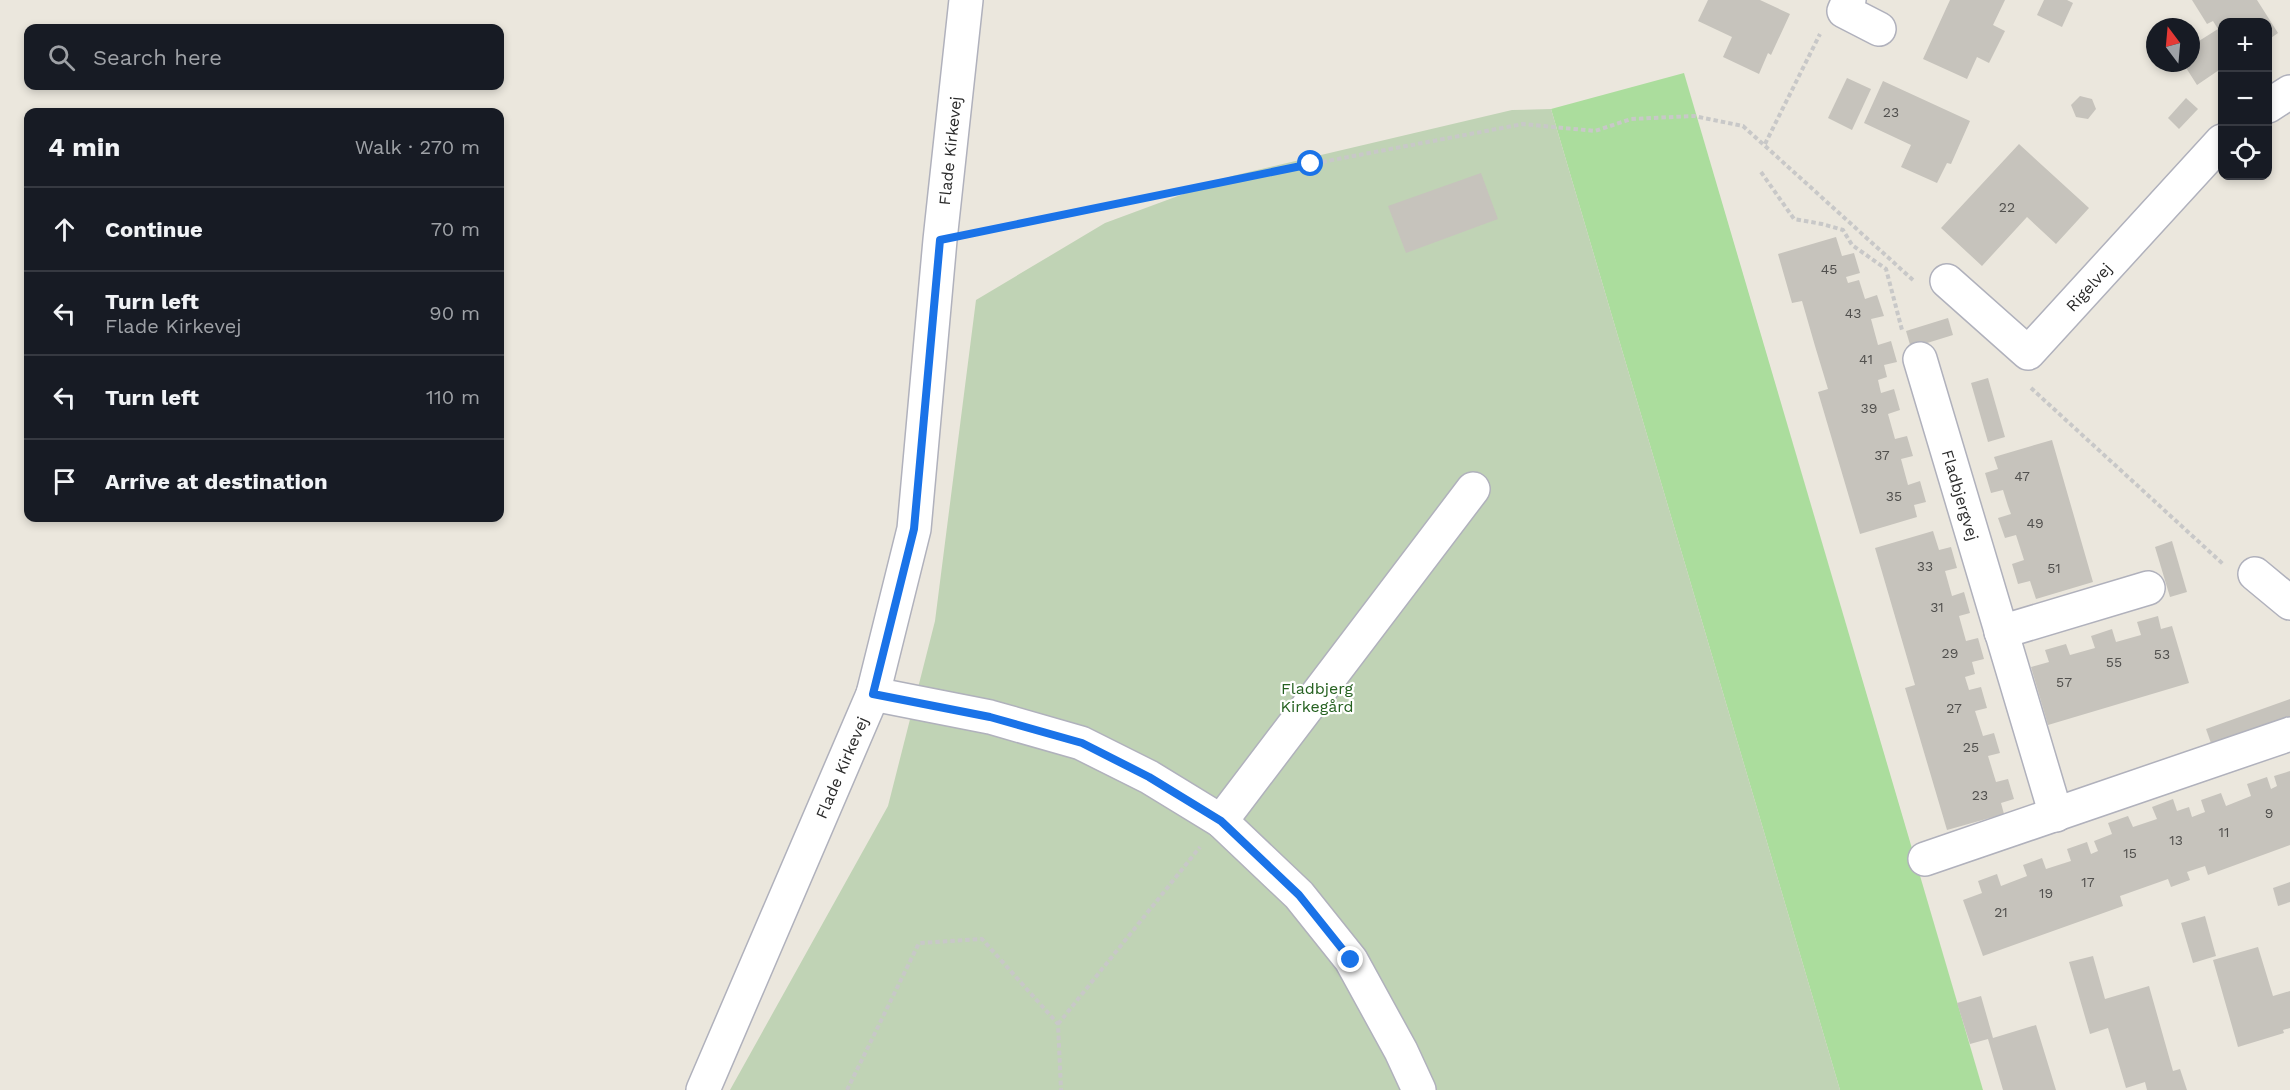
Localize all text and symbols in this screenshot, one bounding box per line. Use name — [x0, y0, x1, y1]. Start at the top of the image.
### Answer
north arrow — [2146, 18, 2200, 72]
map controls — [2218, 18, 2272, 180]
button: + — [2218, 18, 2272, 72]
search box — [24, 24, 504, 90]
icon: search — [45, 41, 78, 74]
text: Search here — [93, 45, 222, 70]
button: − — [2218, 72, 2272, 126]
street label: Flade Kirkevej — [934, 95, 965, 206]
house number: 23 — [1883, 104, 1899, 120]
button: locate — [2218, 126, 2272, 180]
text: 4 min — [48, 132, 120, 162]
text: Walk · 270 m — [355, 135, 480, 159]
route start — [1297, 150, 1323, 176]
house number: 22 — [1999, 199, 2015, 215]
icon: ahead — [48, 213, 81, 246]
text: Continue — [105, 217, 203, 242]
text: 70 m — [431, 217, 480, 241]
street label: Rigelvej — [2062, 259, 2115, 315]
house number: 45 — [1821, 261, 1837, 277]
text: Turn left — [105, 289, 199, 314]
icon: left — [48, 297, 81, 330]
text: 90 m — [429, 301, 480, 325]
house number: 43 — [1845, 305, 1861, 321]
text: Flade Kirkevej — [105, 314, 242, 338]
house number: 41 — [1859, 351, 1873, 367]
icon: left — [48, 381, 81, 414]
text: Turn left — [105, 385, 199, 410]
text: 110 m — [426, 385, 480, 409]
house number: 39 — [1861, 400, 1877, 416]
house number: 37 — [1874, 447, 1890, 463]
street label: Fladbjergvej — [1938, 447, 1983, 543]
icon: arrive — [48, 465, 81, 498]
house number: 47 — [2014, 468, 2030, 484]
text: Arrive at destination — [105, 469, 328, 494]
house number: 35 — [1886, 488, 1902, 504]
house number: 49 — [2026, 515, 2044, 531]
house number: 33 — [1917, 558, 1933, 574]
house number: 51 — [2047, 560, 2061, 576]
house number: 31 — [1930, 599, 1944, 615]
house number: 29 — [1942, 645, 1958, 661]
house number: 53 — [2154, 646, 2170, 662]
house number: 55 — [2106, 654, 2122, 670]
house number: 57 — [2056, 674, 2072, 690]
park label: Fladbjerg Kirkegård — [1280, 679, 1354, 716]
house number: 27 — [1946, 700, 1962, 716]
street label: Flade Kirkevej — [811, 713, 872, 821]
house number: 25 — [1963, 739, 1979, 755]
house number: 23 — [1972, 787, 1988, 803]
house number: 9 — [2265, 805, 2273, 821]
house number: 11 — [2219, 824, 2229, 840]
house number: 13 — [2169, 832, 2183, 848]
house number: 15 — [2123, 845, 2137, 861]
house number: 17 — [2081, 874, 2095, 890]
house number: 19 — [2039, 885, 2053, 901]
house number: 21 — [1994, 904, 2008, 920]
route end — [1337, 946, 1363, 972]

